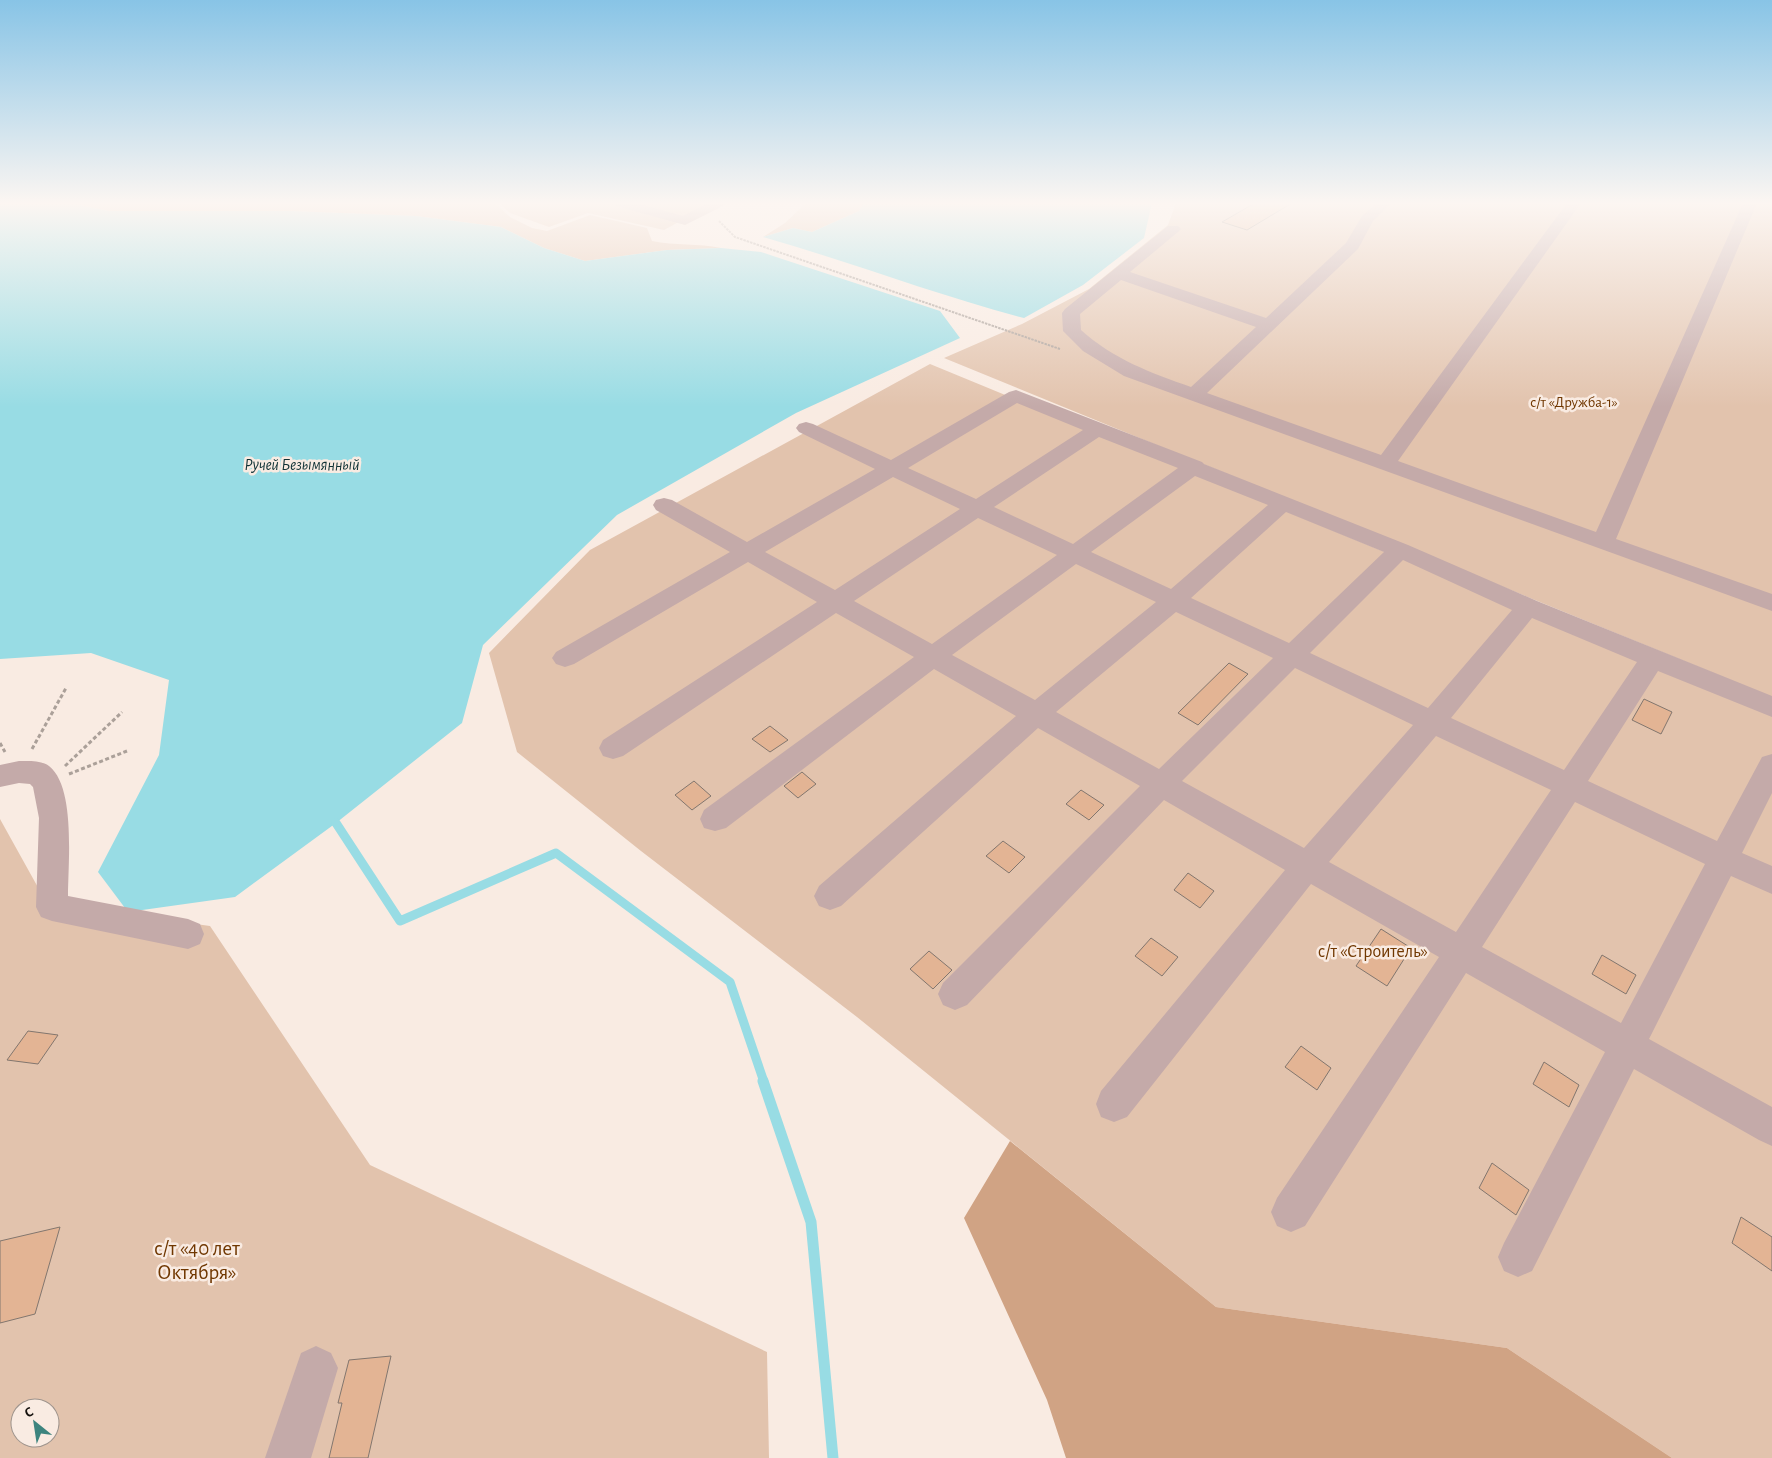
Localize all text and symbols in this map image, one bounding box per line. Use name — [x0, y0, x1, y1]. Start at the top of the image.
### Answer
park label: с/т «Дружба-1» — [1530, 395, 1618, 410]
water label: Ручей Безымянный — [245, 457, 360, 473]
park label: с/т «Строитель» — [1318, 943, 1428, 961]
park label: с/т «40 лет Октября» — [154, 1238, 240, 1283]
north arrow — [10, 1398, 60, 1448]
text: С — [22, 1404, 36, 1421]

